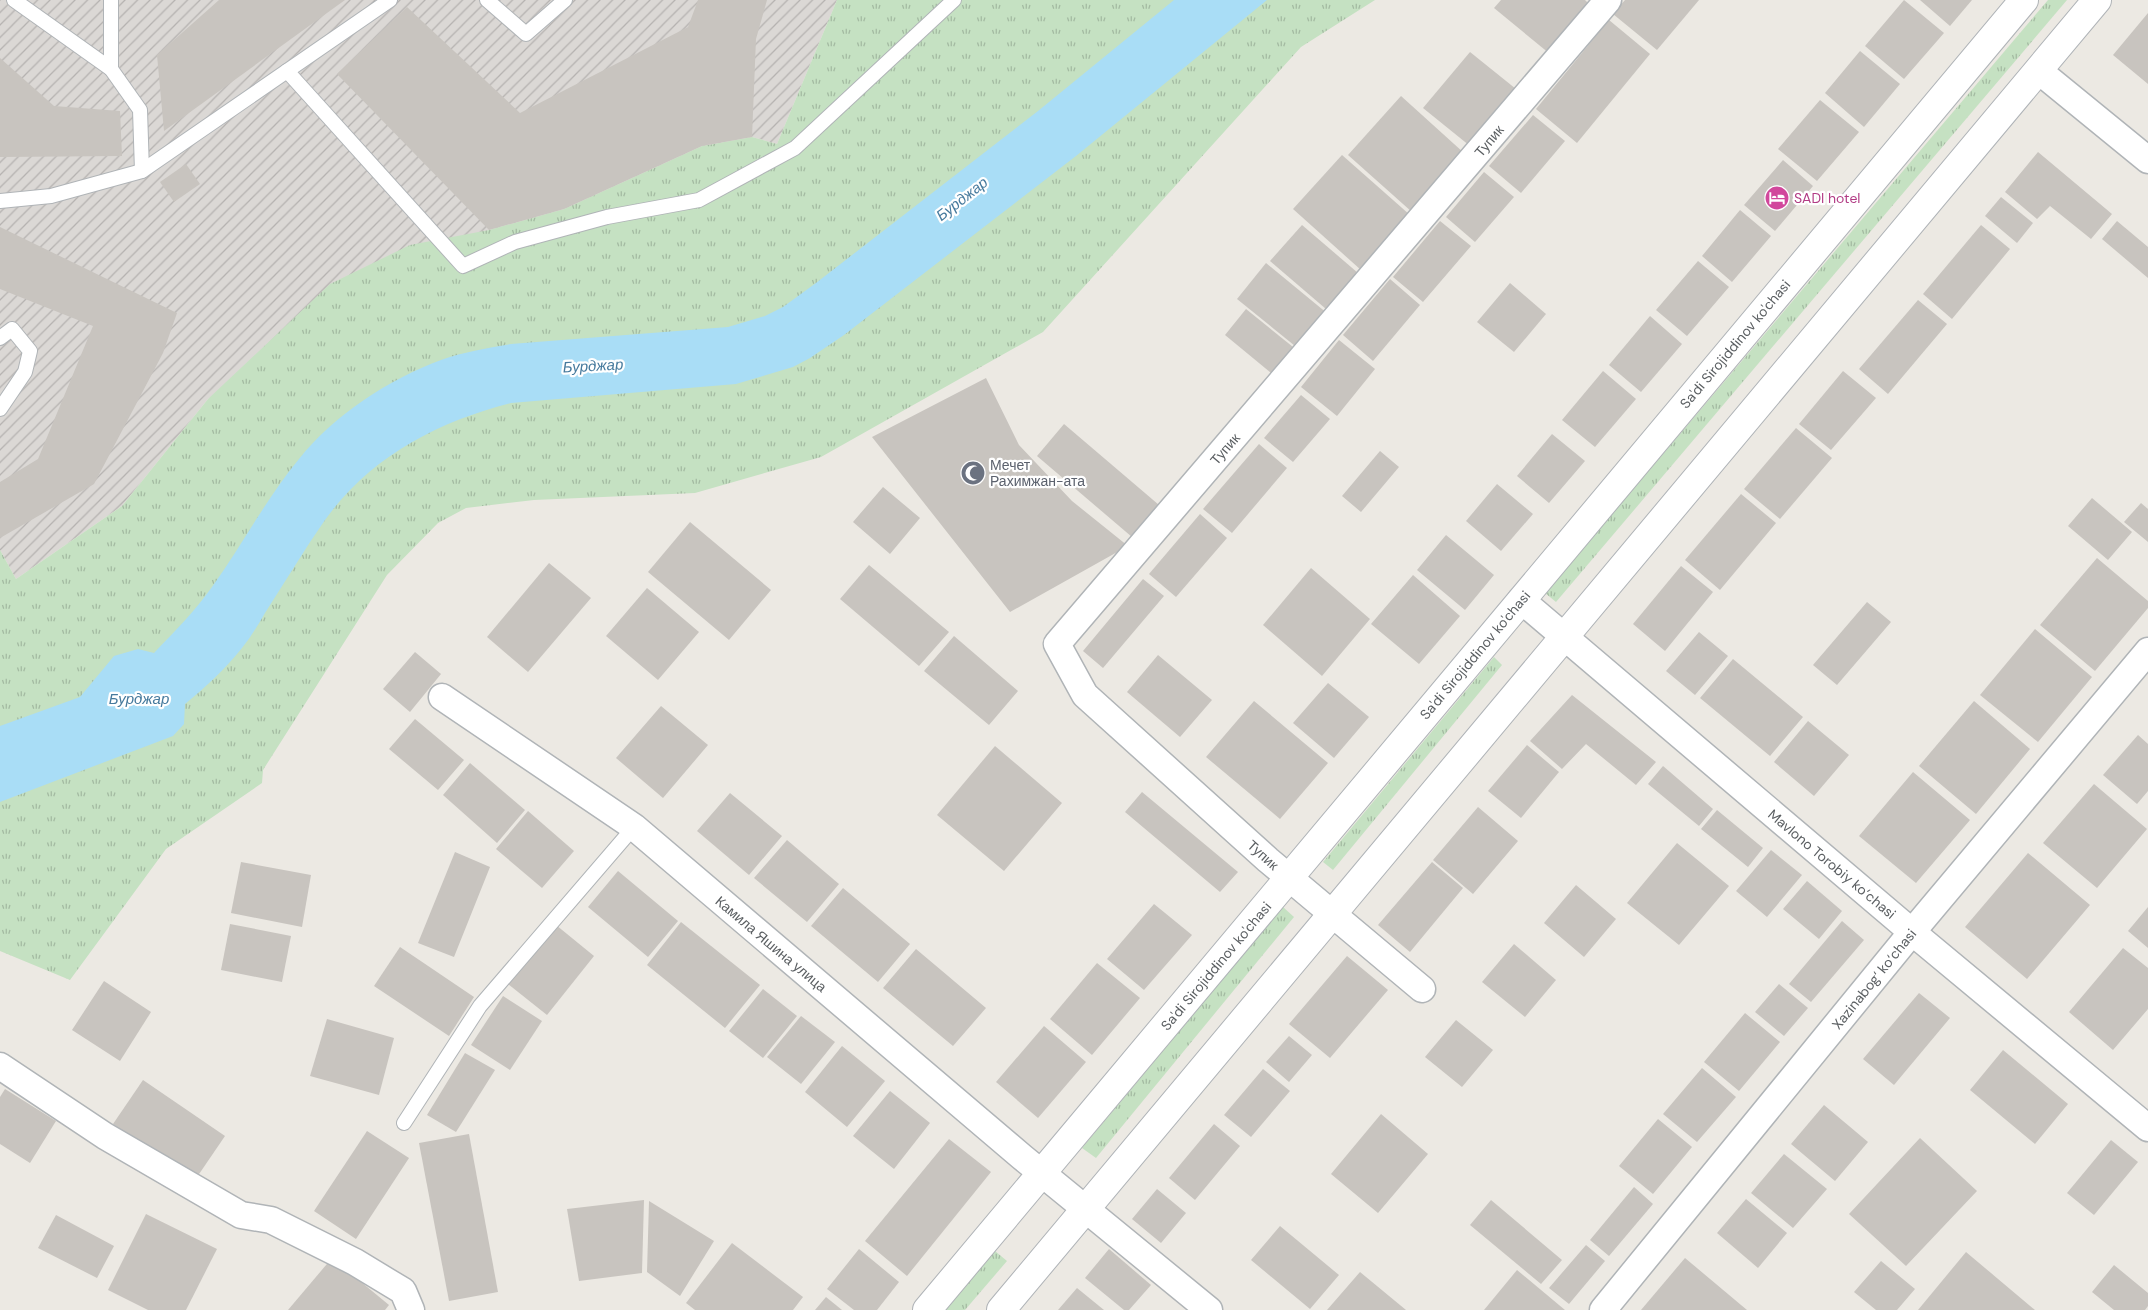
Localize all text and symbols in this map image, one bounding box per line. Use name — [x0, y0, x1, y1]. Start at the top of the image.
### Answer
street label: Тупик — [1470, 121, 1508, 161]
water label: Бурджар — [932, 172, 992, 226]
hotel icon: SADI hotel — [1764, 185, 1790, 211]
place label: SADI hotel — [1794, 189, 1861, 207]
street label: Sa'di Sirojiddinov ko'chasi — [1676, 276, 1794, 412]
water label: Бурджар — [562, 354, 624, 378]
street label: Тупик — [1206, 429, 1244, 469]
place label: Мечет Рахимжан-ата — [990, 456, 1085, 490]
mosque icon: Мечет Рахимжан-ата — [960, 460, 986, 486]
street label: Sa'di Sirojiddinov ko'chasi — [1416, 587, 1534, 723]
water label: Бурджар — [109, 689, 169, 709]
street label: Mavlono Torobiy ko‘chasi — [1764, 805, 1900, 923]
street label: Тупик — [1243, 836, 1283, 874]
street label: Камила Яшина улица — [712, 892, 831, 996]
street label: Sa'di Sirojiddinov ko'chasi — [1157, 898, 1275, 1034]
street label: Xazinabog‘ ko‘chasi — [1828, 925, 1920, 1033]

